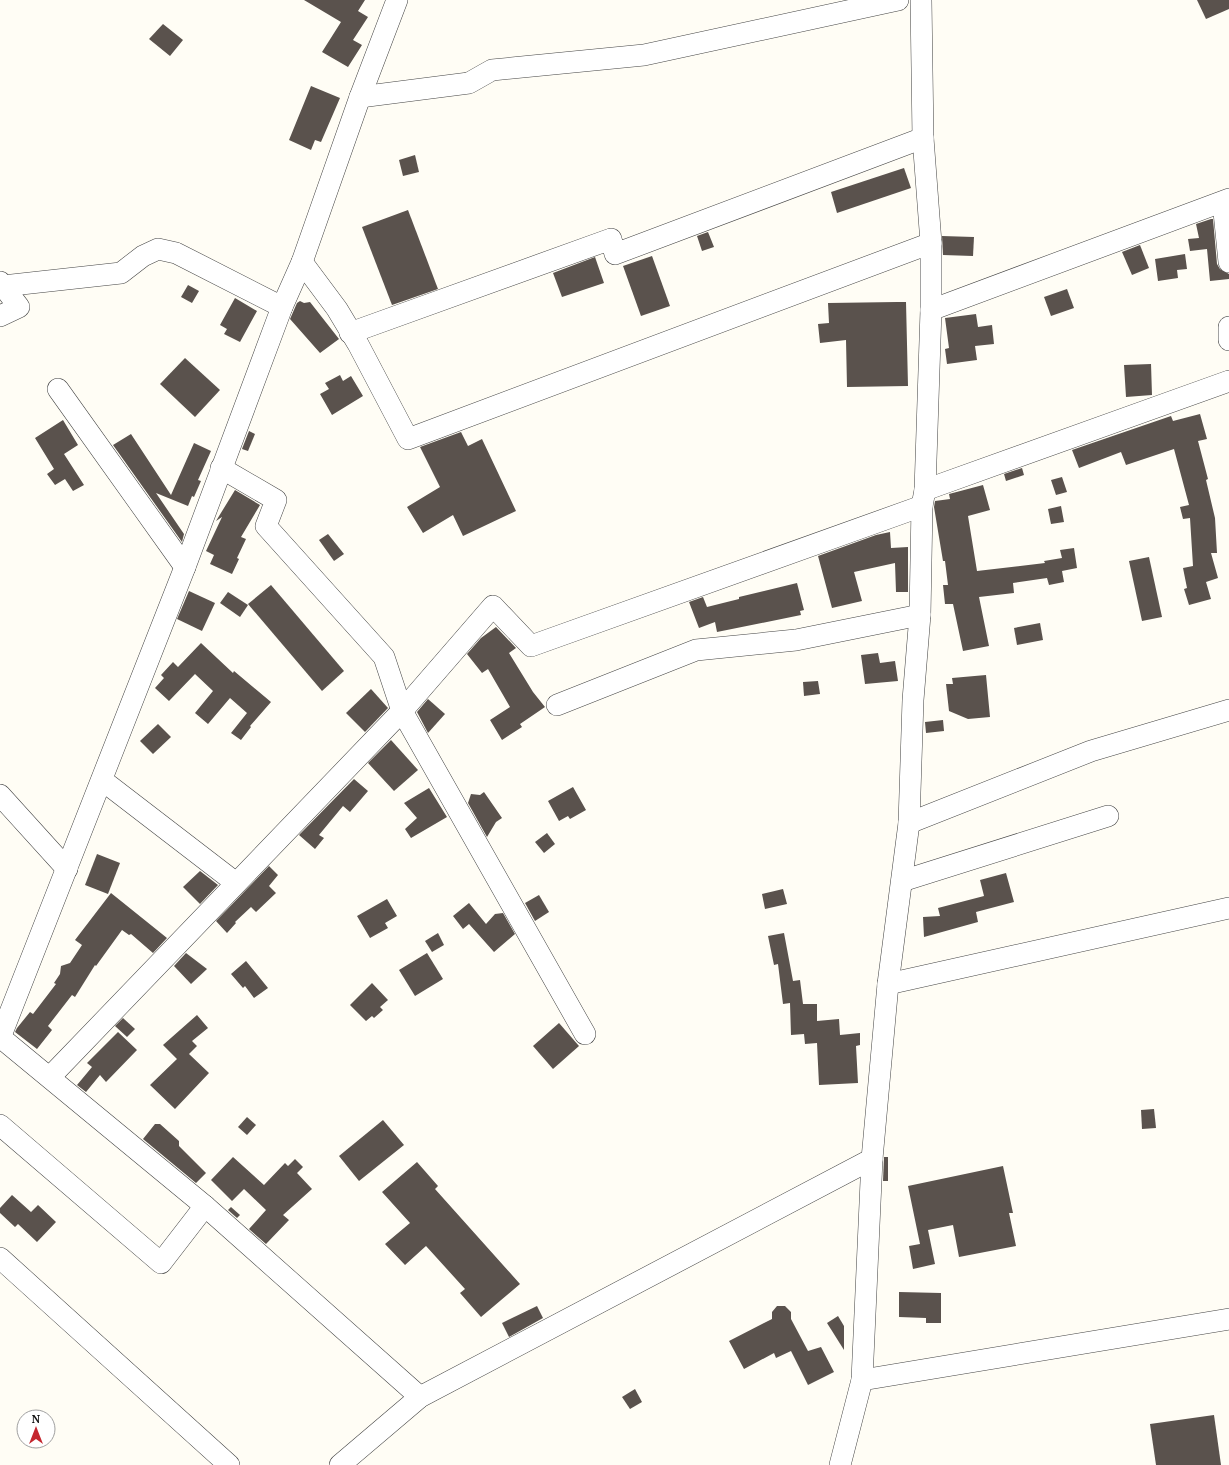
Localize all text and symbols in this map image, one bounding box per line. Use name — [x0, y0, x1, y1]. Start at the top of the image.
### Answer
north arrow — [16, 1409, 56, 1449]
text: N — [32, 1412, 41, 1426]

